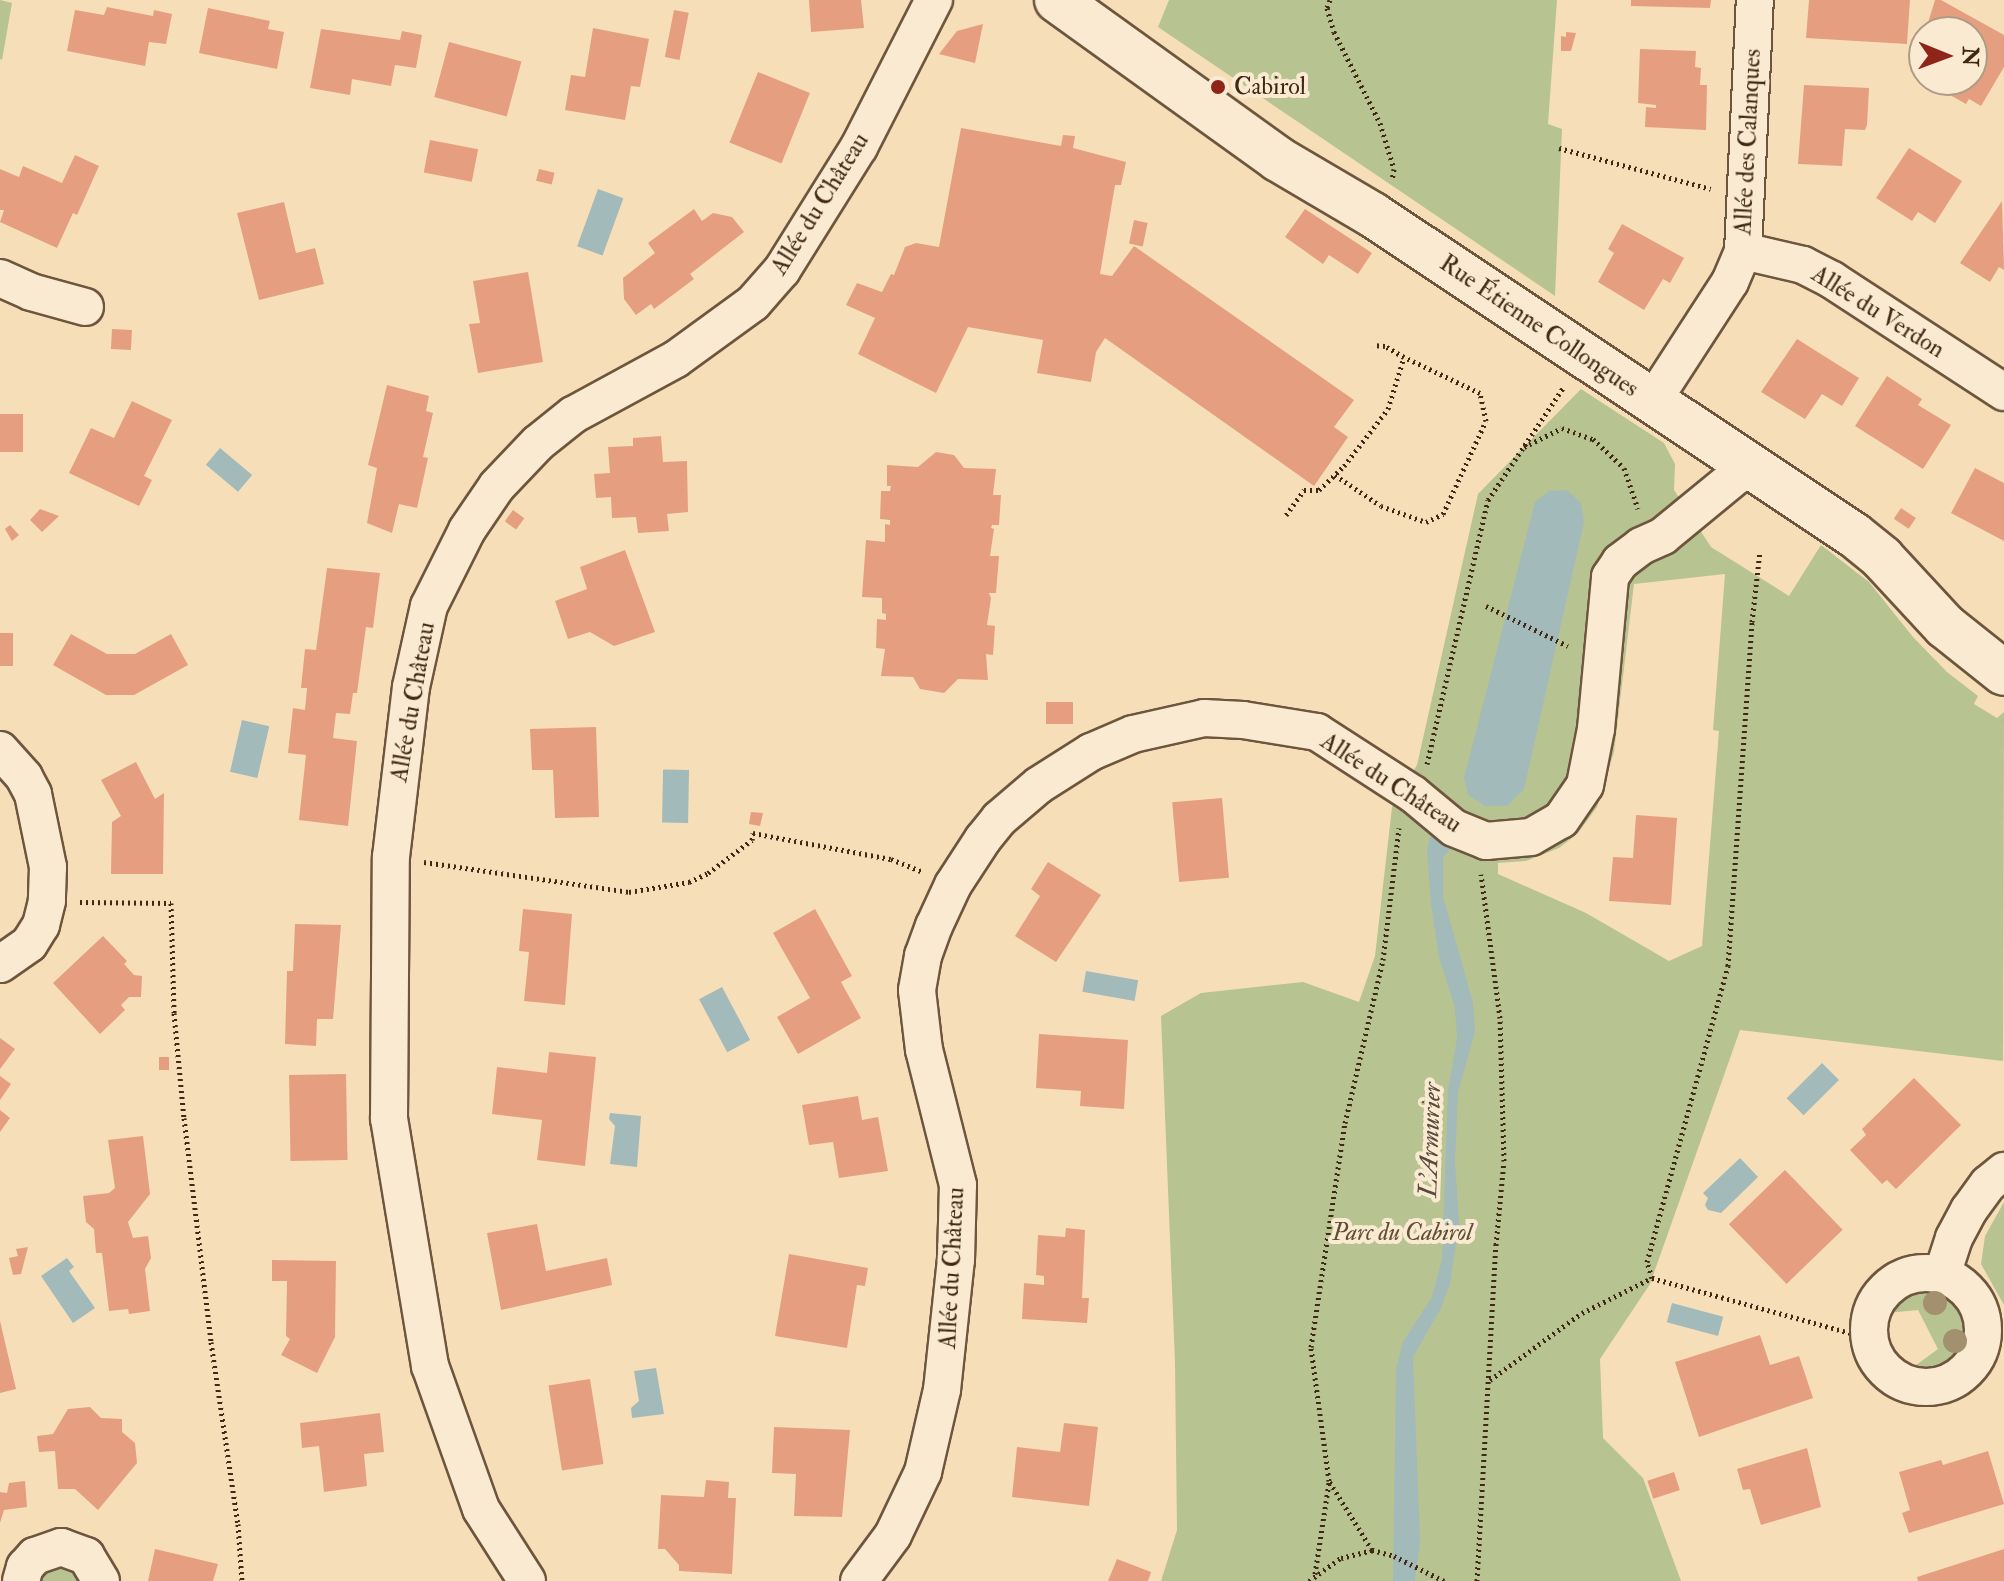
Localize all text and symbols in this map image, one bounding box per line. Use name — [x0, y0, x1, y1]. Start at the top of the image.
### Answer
north arrow — [1908, 16, 1988, 96]
text: N — [1956, 46, 1984, 66]
street label: Allée des Calanques — [1729, 48, 1767, 236]
place label: Cabirol — [1234, 73, 1306, 101]
marker: Cabirol — [1209, 78, 1227, 96]
street label: Allée du Château — [765, 128, 875, 280]
street label: Rue Étienne Collongues — [1434, 249, 1644, 403]
street label: Allée du Verdon — [1806, 260, 1950, 364]
street label: Allée du Château — [385, 620, 441, 784]
street label: Allée du Château — [1315, 727, 1467, 839]
water label: L'Armurier — [1413, 1082, 1449, 1198]
street label: Allée du Château — [933, 1186, 971, 1350]
park label: Parc du Cabirol — [1332, 1219, 1472, 1247]

